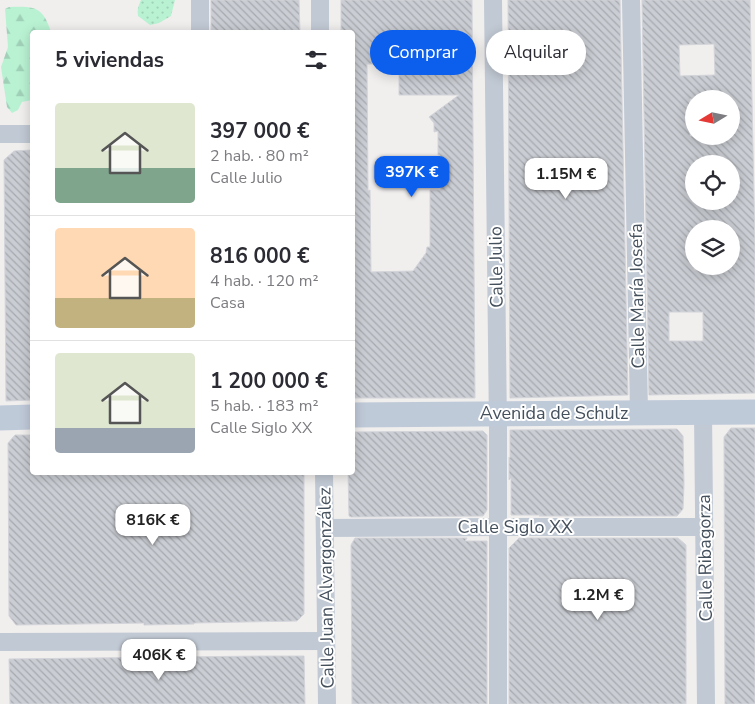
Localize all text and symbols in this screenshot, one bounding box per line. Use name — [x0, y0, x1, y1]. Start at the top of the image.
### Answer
chip: Comprar — [370, 30, 476, 75]
chip: Alquilar — [486, 30, 586, 75]
text: 5 viviendas — [55, 46, 164, 74]
icon: filters — [302, 46, 330, 74]
north arrow — [685, 90, 740, 145]
map controls — [685, 90, 740, 275]
text: 397 000 € — [210, 117, 310, 145]
icon: home — [95, 123, 155, 183]
text: 2 hab. · 80 m² — [210, 145, 309, 167]
button: locate — [685, 155, 740, 210]
pin: 397K € — [371, 156, 453, 198]
pin: 1.15M € — [520, 158, 612, 200]
text: 397K € — [385, 161, 439, 183]
text: 1.15M € — [536, 163, 596, 185]
text: Calle Julio — [210, 167, 283, 189]
button: layers — [685, 220, 740, 275]
street label: Calle María Josefa — [624, 223, 650, 369]
street label: Calle Julio — [483, 226, 509, 308]
text: 816 000 € — [210, 242, 310, 270]
icon: home — [95, 248, 155, 308]
text: 4 hab. · 120 m² — [210, 270, 318, 292]
text: Casa — [210, 292, 245, 314]
text: 1 200 000 € — [210, 367, 328, 395]
icon: home — [95, 373, 155, 433]
text: 5 hab. · 183 m² — [210, 395, 318, 417]
street label: Avenida de Schulz — [480, 401, 628, 425]
text: Calle Siglo XX — [210, 417, 312, 439]
street label: Calle Juan Alvargonzález — [312, 487, 340, 689]
street label: Calle Ribagorza — [692, 494, 718, 622]
pin: 816K € — [112, 504, 194, 546]
text: 816K € — [126, 509, 180, 531]
street label: Calle Siglo XX — [457, 515, 573, 539]
pin: 1.2M € — [557, 578, 639, 621]
text: 1.2M € — [573, 584, 623, 606]
pin: 406K € — [118, 638, 200, 681]
text: 406K € — [132, 644, 186, 666]

